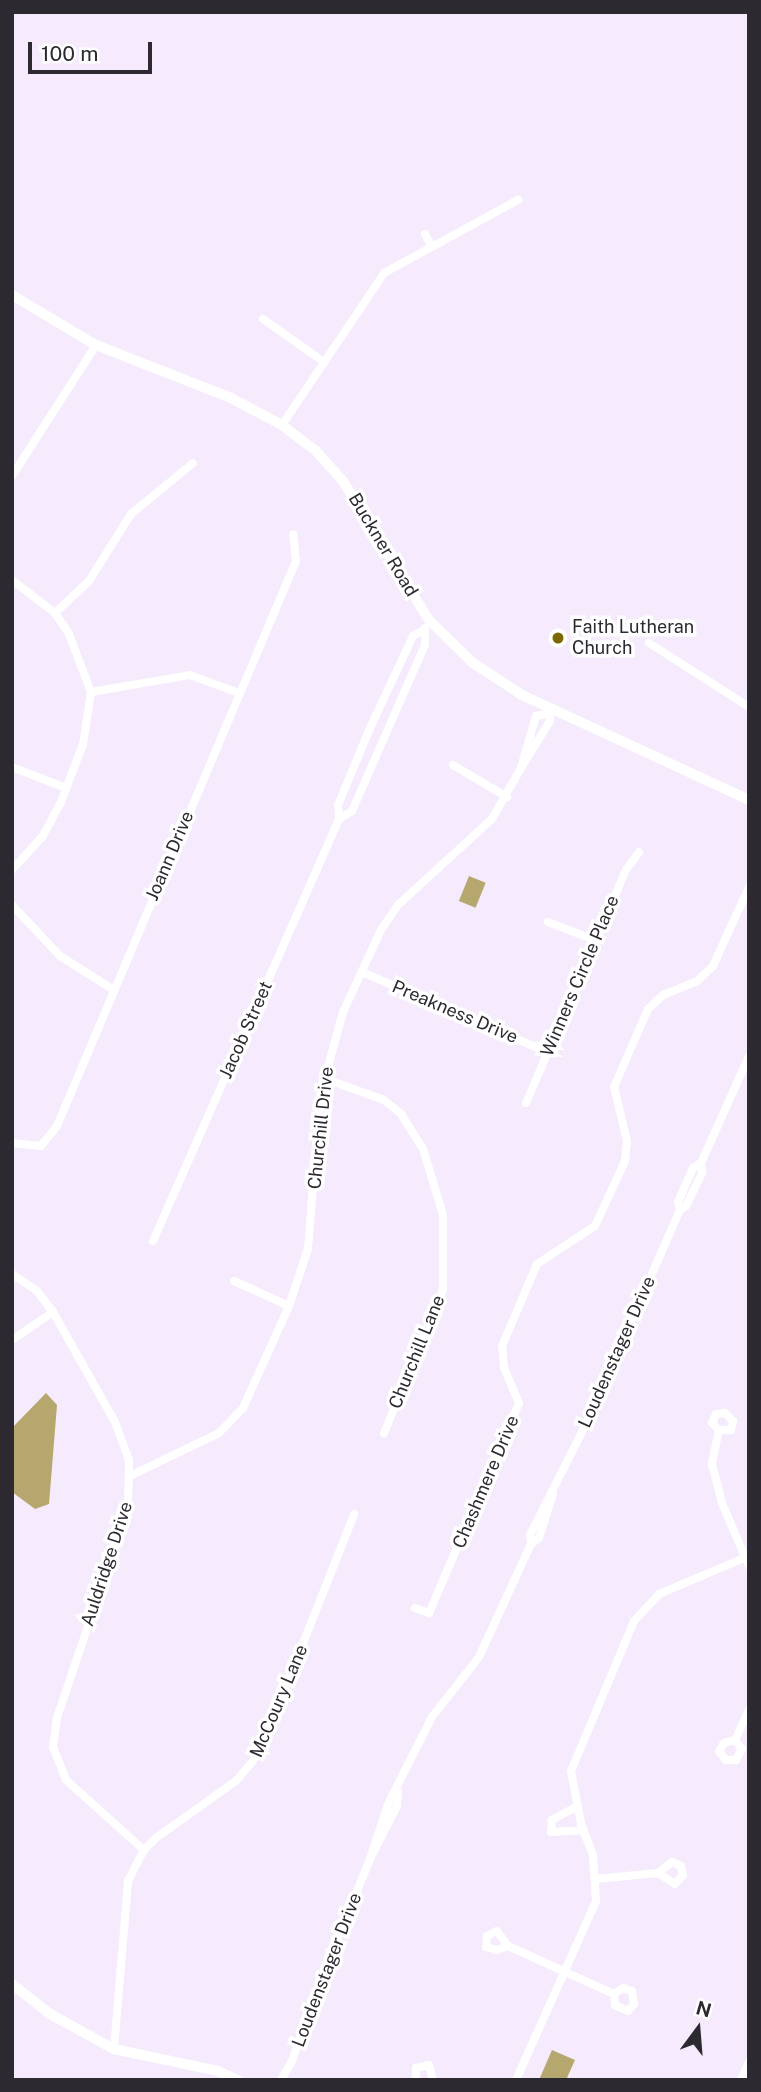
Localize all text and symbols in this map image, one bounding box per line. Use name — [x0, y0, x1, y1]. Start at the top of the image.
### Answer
scale bar — [32, 28, 156, 72]
text: 100 m — [41, 41, 98, 66]
street label: Buckner Road — [344, 489, 422, 601]
place label: Faith Lutheran Church — [572, 617, 694, 660]
marker: Faith Lutheran Church — [550, 630, 566, 646]
street label: Joann Drive — [141, 808, 199, 904]
street label: Winners Circle Place — [536, 892, 624, 1060]
street label: Preakness Drive — [389, 976, 521, 1048]
street label: Jacob Street — [215, 978, 277, 1082]
street label: Churchill Drive — [304, 1066, 338, 1190]
street label: Loudenstager Drive — [574, 1273, 660, 1431]
street label: Churchill Lane — [384, 1292, 450, 1412]
street label: Chashmere Drive — [448, 1412, 524, 1552]
street label: Auldridge Drive — [77, 1499, 137, 1629]
street label: McCoury Lane — [245, 1641, 313, 1761]
street label: Loudenstager Drive — [288, 1890, 366, 2050]
north arrow — [663, 1994, 733, 2064]
text: N — [694, 1996, 714, 2021]

